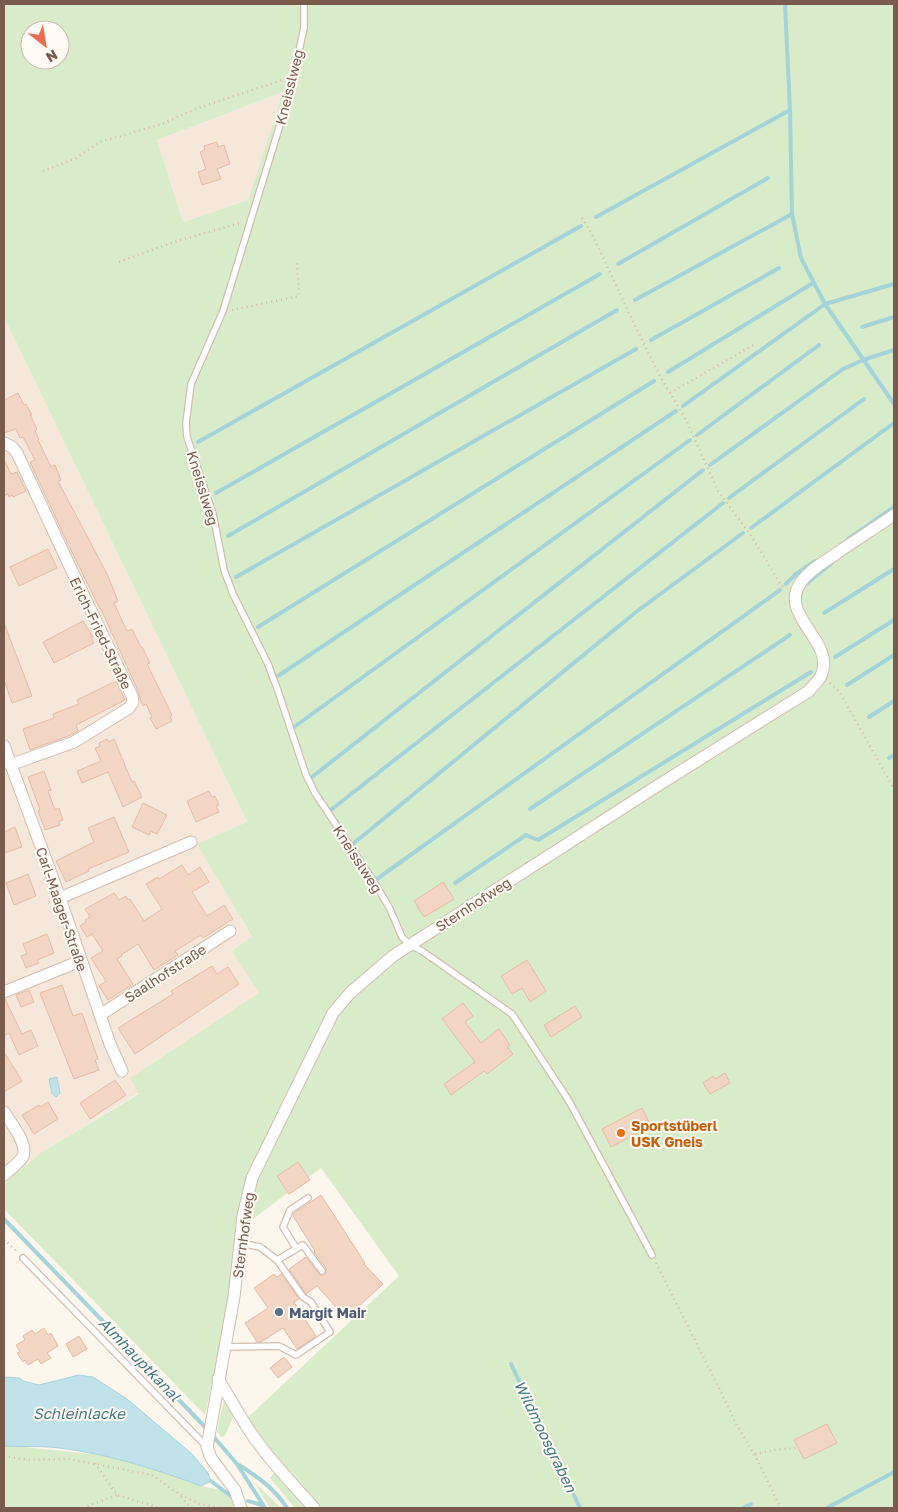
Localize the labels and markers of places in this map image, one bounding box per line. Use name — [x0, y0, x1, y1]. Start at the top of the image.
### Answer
place label: Sportstüberl USK Gneis — [631, 1117, 718, 1150]
marker: Sportstüberl USK Gneis — [615, 1127, 627, 1139]
place label: Margit Mair — [289, 1304, 367, 1321]
marker: Margit Mair — [273, 1306, 285, 1318]

